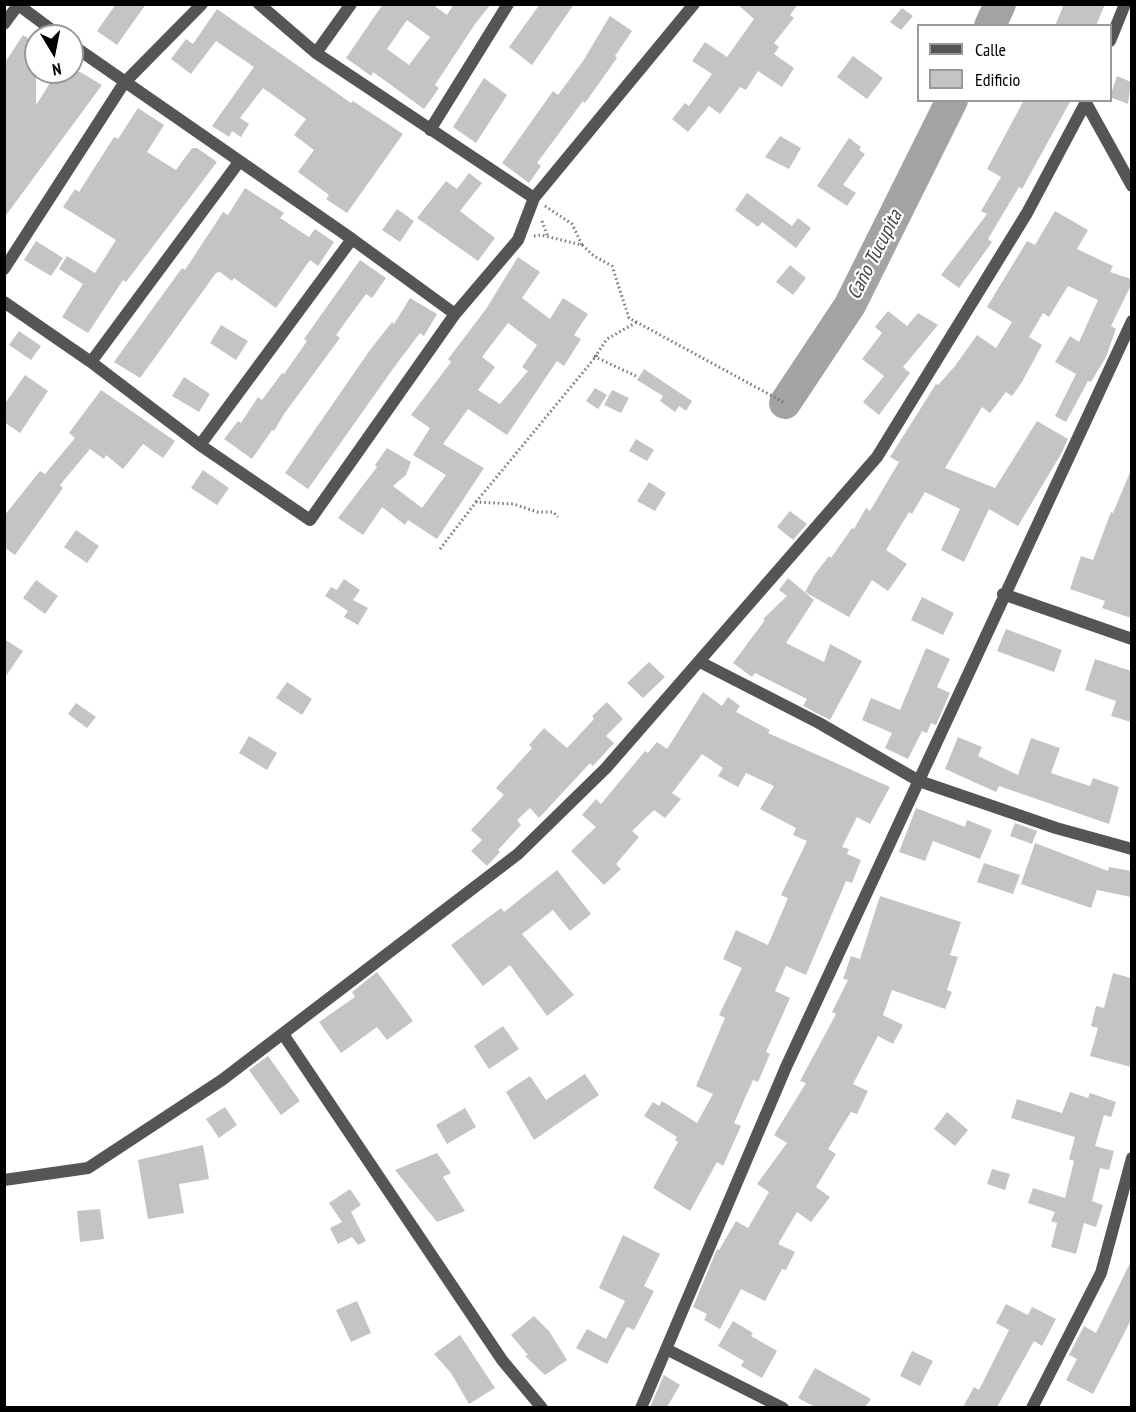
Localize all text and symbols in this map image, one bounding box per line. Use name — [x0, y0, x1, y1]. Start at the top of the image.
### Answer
north arrow — [24, 24, 84, 84]
legend — [917, 24, 1112, 102]
text: Calle — [975, 38, 1006, 61]
text: N — [51, 59, 63, 80]
text: Edificio — [975, 68, 1020, 91]
water label: Caño Tucupita — [842, 206, 908, 304]

